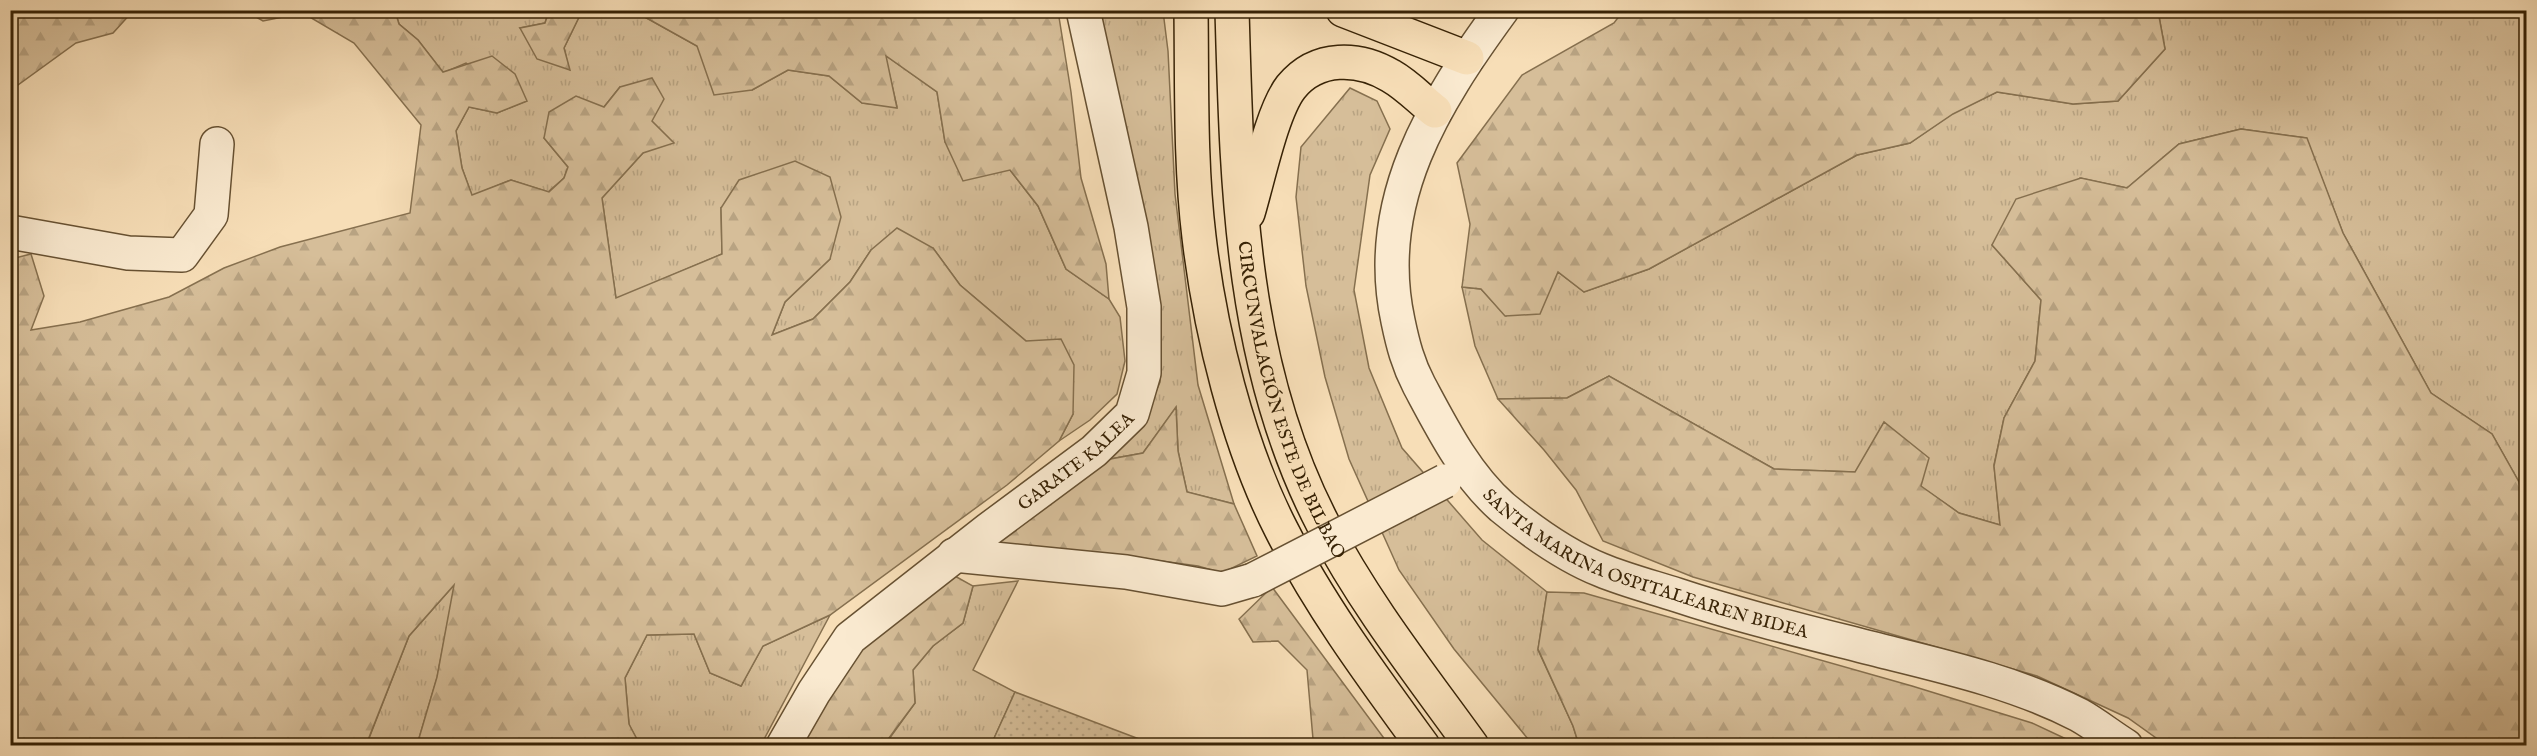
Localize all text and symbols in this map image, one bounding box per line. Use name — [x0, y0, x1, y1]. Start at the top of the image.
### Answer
street label: CIRCUNVALACIÓN ESTE DE BILBAO — [1231, 240, 1350, 564]
street label: GARATE KALEA — [1014, 407, 1140, 517]
street label: SANTA MARINA OSPITALEAREN BIDEA — [1477, 485, 1811, 645]

